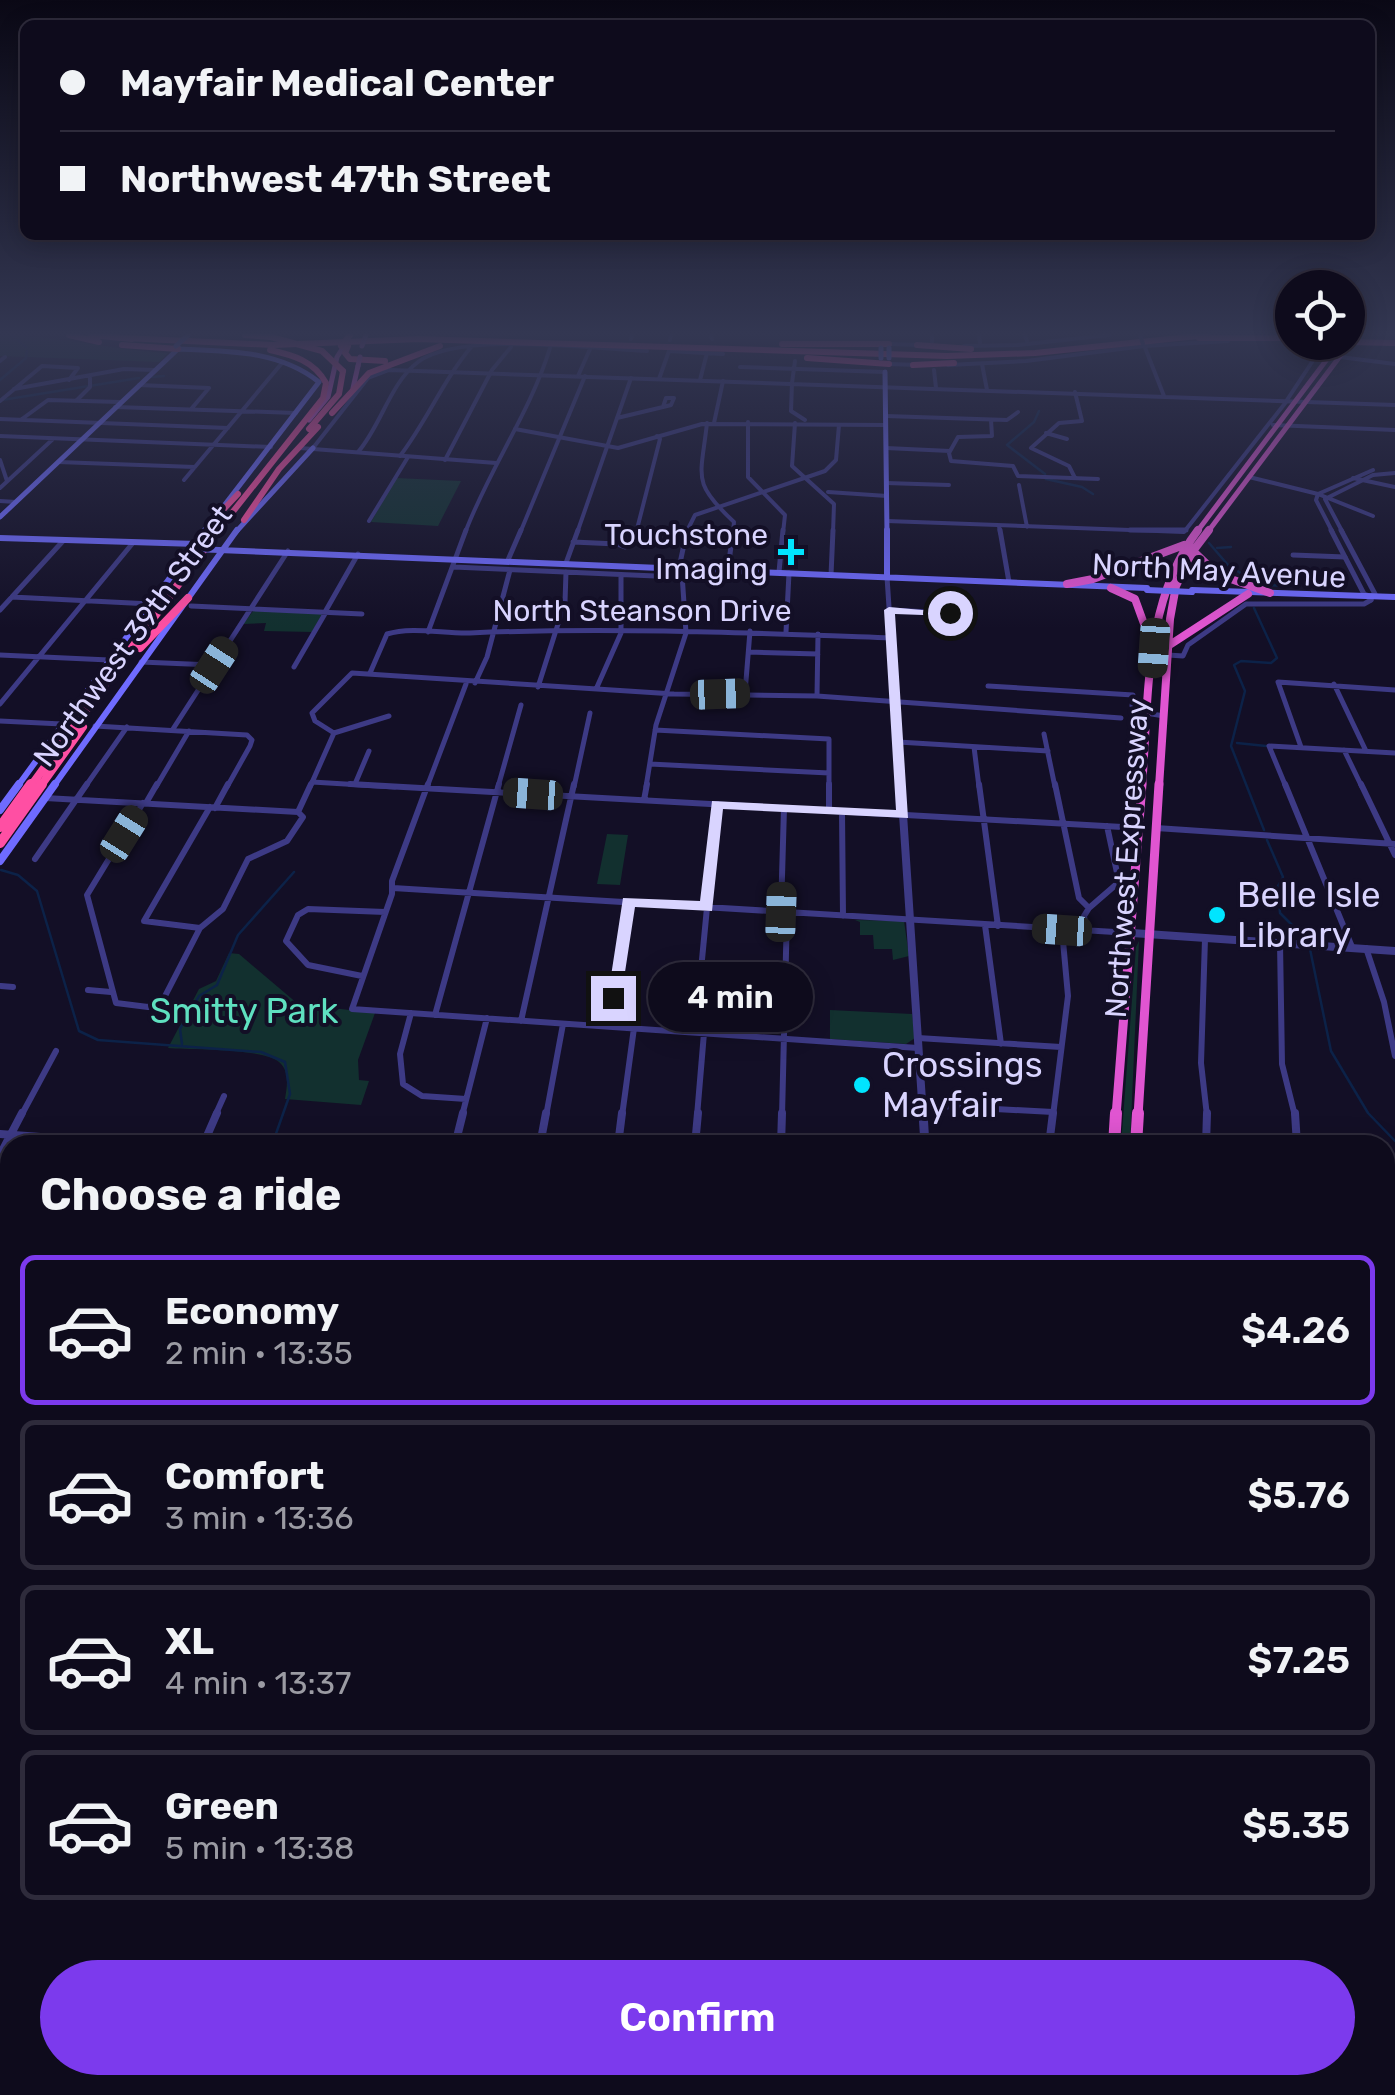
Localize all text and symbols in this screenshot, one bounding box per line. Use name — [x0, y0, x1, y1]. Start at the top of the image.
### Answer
text: Mayfair Medical Center — [120, 60, 554, 106]
text: Northwest 47th Street — [120, 156, 551, 202]
map controls — [1275, 270, 1365, 360]
button: locate — [1275, 270, 1365, 360]
street label: Northwest 39th Street — [26, 498, 240, 774]
place label: Touchstone Imaging — [604, 517, 768, 587]
marker: Touchstone Imaging — [778, 539, 804, 565]
street label: North May Avenue — [1091, 546, 1347, 596]
route start — [928, 591, 973, 636]
street label: North Steanson Drive — [493, 593, 792, 629]
car — [1137, 617, 1171, 679]
car — [185, 632, 243, 698]
car — [689, 678, 751, 710]
street label: Northwest Expressway — [1098, 697, 1156, 1019]
car — [502, 777, 564, 811]
car — [95, 801, 153, 867]
place label: Belle Isle Library — [1237, 874, 1381, 956]
car — [765, 881, 797, 943]
marker: Belle Isle Library — [1206, 904, 1228, 926]
car — [1031, 913, 1093, 947]
callout: 4 min — [648, 963, 813, 1033]
route end — [591, 976, 636, 1021]
text: 4 min — [687, 978, 774, 1016]
park label: Smitty Park — [150, 990, 338, 1032]
place label: Crossings Mayfair — [882, 1044, 1042, 1126]
marker: Crossings Mayfair — [851, 1074, 873, 1096]
text: Choose a ride — [40, 1168, 342, 1221]
icon: car — [45, 1285, 135, 1375]
text: Economy — [165, 1288, 339, 1334]
text: $4.26 — [1241, 1307, 1350, 1353]
text: 2 min · 13:35 — [165, 1334, 353, 1372]
icon: car — [45, 1450, 135, 1540]
text: Comfort — [165, 1453, 324, 1499]
text: $5.76 — [1248, 1472, 1350, 1518]
text: 3 min · 13:36 — [165, 1499, 354, 1537]
icon: car — [45, 1615, 135, 1705]
text: XL — [165, 1618, 214, 1664]
text: $7.25 — [1248, 1637, 1350, 1683]
text: 4 min · 13:37 — [165, 1664, 351, 1702]
icon: car — [45, 1780, 135, 1870]
text: Green — [165, 1783, 279, 1829]
text: $5.35 — [1242, 1802, 1350, 1848]
text: 5 min · 13:38 — [165, 1829, 354, 1867]
button: Confirm — [40, 1960, 1355, 2075]

